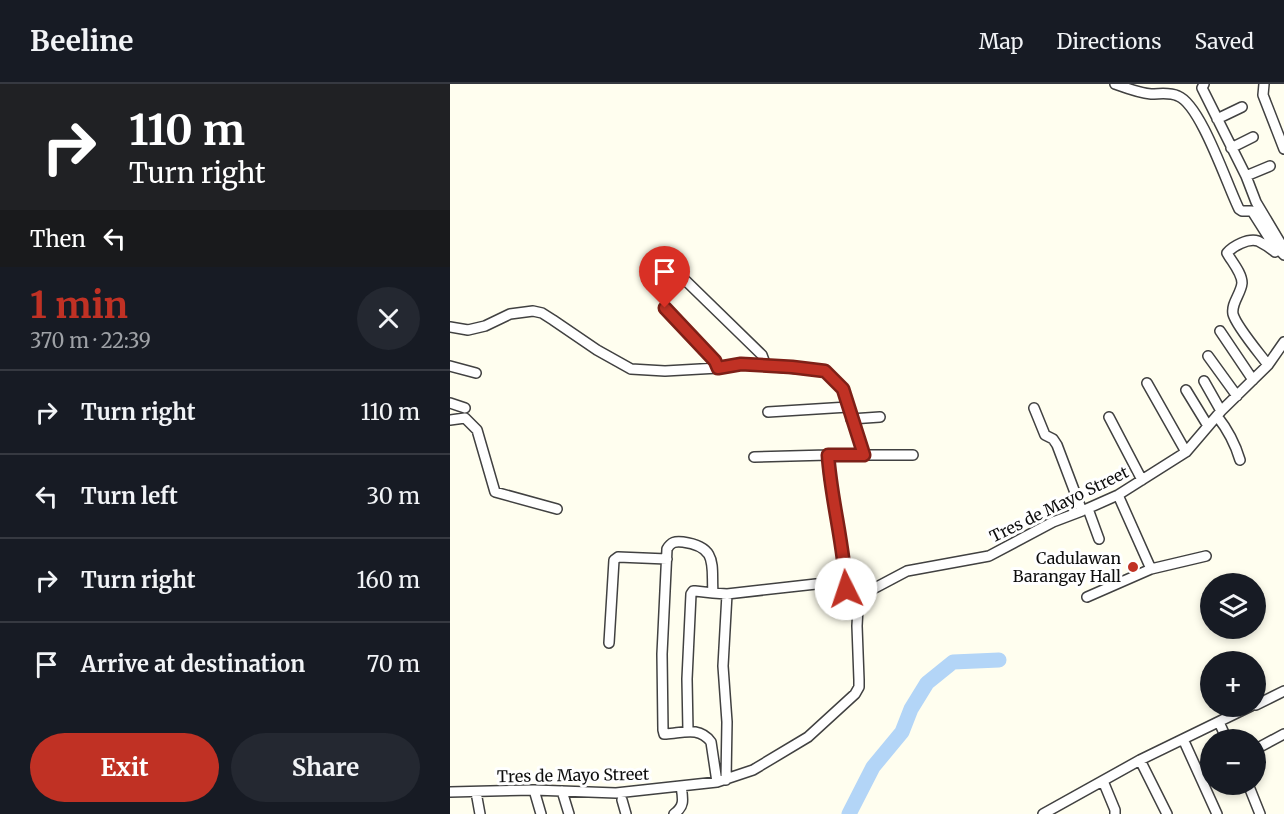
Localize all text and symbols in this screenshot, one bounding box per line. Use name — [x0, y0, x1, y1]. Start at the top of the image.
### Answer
text: Beeline — [30, 23, 133, 59]
text: Map — [979, 28, 1023, 55]
text: Directions — [1056, 28, 1161, 55]
text: Saved — [1194, 28, 1254, 55]
text: 110 m — [129, 104, 245, 156]
icon: right — [30, 108, 108, 186]
text: Turn right — [129, 156, 266, 190]
icon: left — [98, 222, 131, 255]
text: Then — [30, 225, 86, 253]
pin — [639, 246, 690, 308]
icon: arrive — [648, 255, 681, 288]
text: 1 min — [30, 283, 128, 328]
button: close — [357, 287, 420, 350]
text: 370 m · 22:39 — [30, 328, 151, 353]
icon: right — [30, 396, 63, 429]
text: Turn right — [81, 398, 195, 426]
text: 110 m — [361, 398, 420, 426]
street label: Tres de Mayo Street — [986, 461, 1132, 546]
icon: left — [30, 480, 63, 513]
text: Turn left — [81, 482, 178, 510]
text: 30 m — [366, 482, 420, 510]
place label: Cadulawan Barangay Hall — [1013, 548, 1121, 586]
position arrow — [814, 557, 878, 621]
marker: Cadulawan Barangay Hall — [1126, 560, 1140, 574]
icon: right — [30, 564, 63, 597]
text: Turn right — [81, 566, 195, 594]
text: 160 m — [356, 566, 420, 594]
map controls — [1200, 573, 1266, 795]
button: layers — [1200, 573, 1266, 639]
icon: arrive — [30, 648, 63, 681]
text: Arrive at destination — [81, 650, 305, 678]
text: 70 m — [367, 650, 420, 678]
button: + — [1200, 651, 1266, 717]
button: − — [1200, 729, 1266, 795]
button: Exit — [30, 733, 219, 802]
button: Share — [231, 733, 420, 802]
street label: Tres de Mayo Street — [497, 764, 650, 786]

